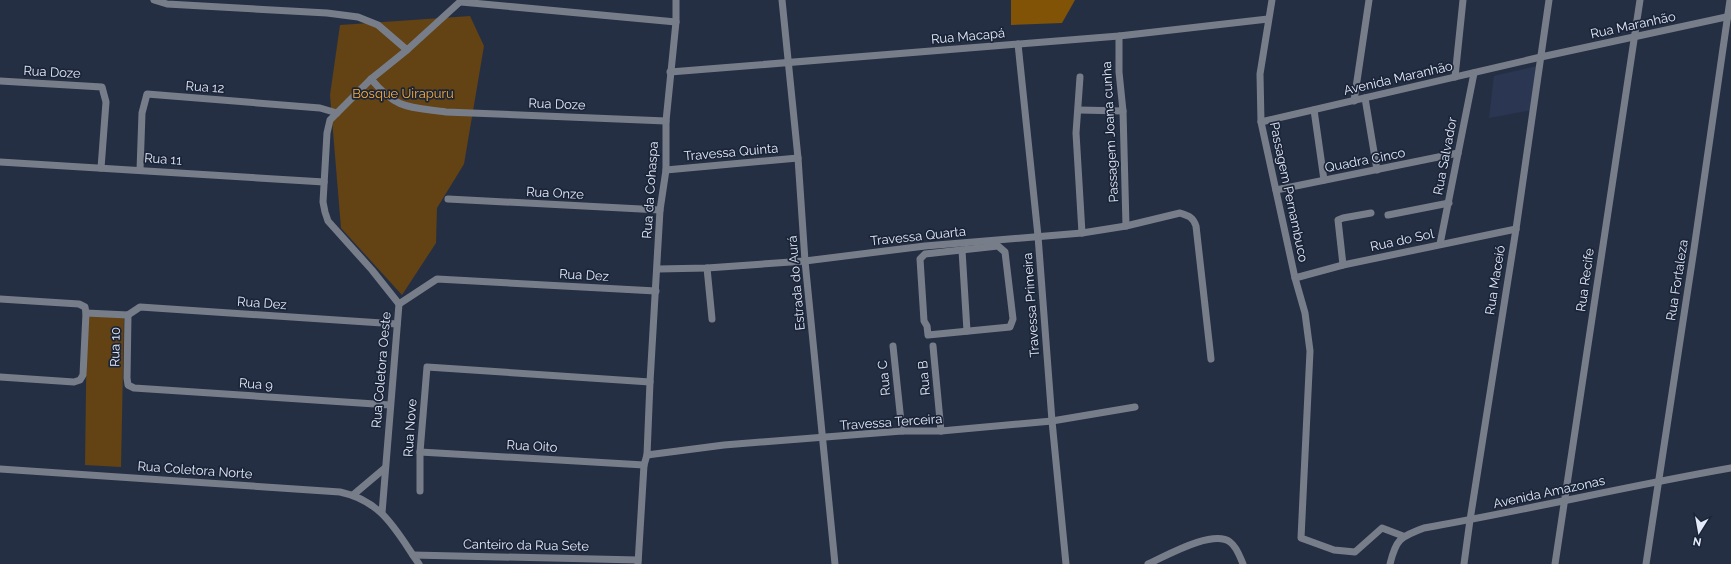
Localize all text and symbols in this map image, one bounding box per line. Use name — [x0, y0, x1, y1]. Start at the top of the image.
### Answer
street label: Rua Maranhão — [1589, 9, 1677, 41]
street label: Rua Macapá — [930, 25, 1006, 47]
street label: Avenida Maranhão — [1342, 58, 1454, 98]
street label: Passagem Joana cunha — [1099, 61, 1121, 203]
street label: Rua Doze — [23, 63, 81, 81]
street label: Rua 12 — [185, 78, 225, 96]
park label: Bosque Uirapuru — [352, 86, 454, 101]
street label: Rua Doze — [528, 96, 586, 113]
street label: Rua Salvador — [1430, 115, 1460, 196]
street label: Passagem Pernambuco — [1267, 121, 1311, 264]
street label: Travessa Quinta — [683, 140, 779, 164]
street label: Rua da Cohaspa — [639, 141, 661, 239]
street label: Quadra Cinco — [1323, 145, 1407, 175]
street label: Rua 11 — [144, 150, 183, 168]
street label: Rua Onze — [526, 184, 585, 202]
street label: Travessa Quarta — [869, 224, 967, 248]
street label: Rua do Sol — [1369, 226, 1436, 254]
street label: Estrada do Aurá — [784, 235, 808, 331]
street label: Rua Fortaleza — [1663, 238, 1691, 322]
street label: Rua Maceió — [1482, 244, 1508, 316]
street label: Rua Recife — [1573, 247, 1597, 313]
street label: Travessa Primeira — [1020, 252, 1042, 358]
street label: Rua Dez — [559, 266, 609, 284]
street label: Rua Dez — [237, 294, 287, 312]
street label: Rua Coletora Oeste — [368, 311, 394, 429]
street label: Rua 10 — [107, 327, 123, 367]
street label: Rua B — [915, 359, 933, 396]
street label: Rua C — [875, 360, 893, 396]
street label: Rua 9 — [238, 375, 274, 393]
street label: Rua Nove — [400, 398, 420, 458]
street label: Travessa Terceira — [839, 411, 943, 433]
street label: Rua Oito — [506, 437, 558, 455]
street label: Rua Coletora Norte — [137, 458, 253, 482]
street label: Avenida Amazonas — [1492, 473, 1606, 511]
north arrow — [1679, 512, 1719, 552]
text: N — [1692, 534, 1703, 549]
street label: Canteiro da Rua Sete — [463, 536, 589, 554]

